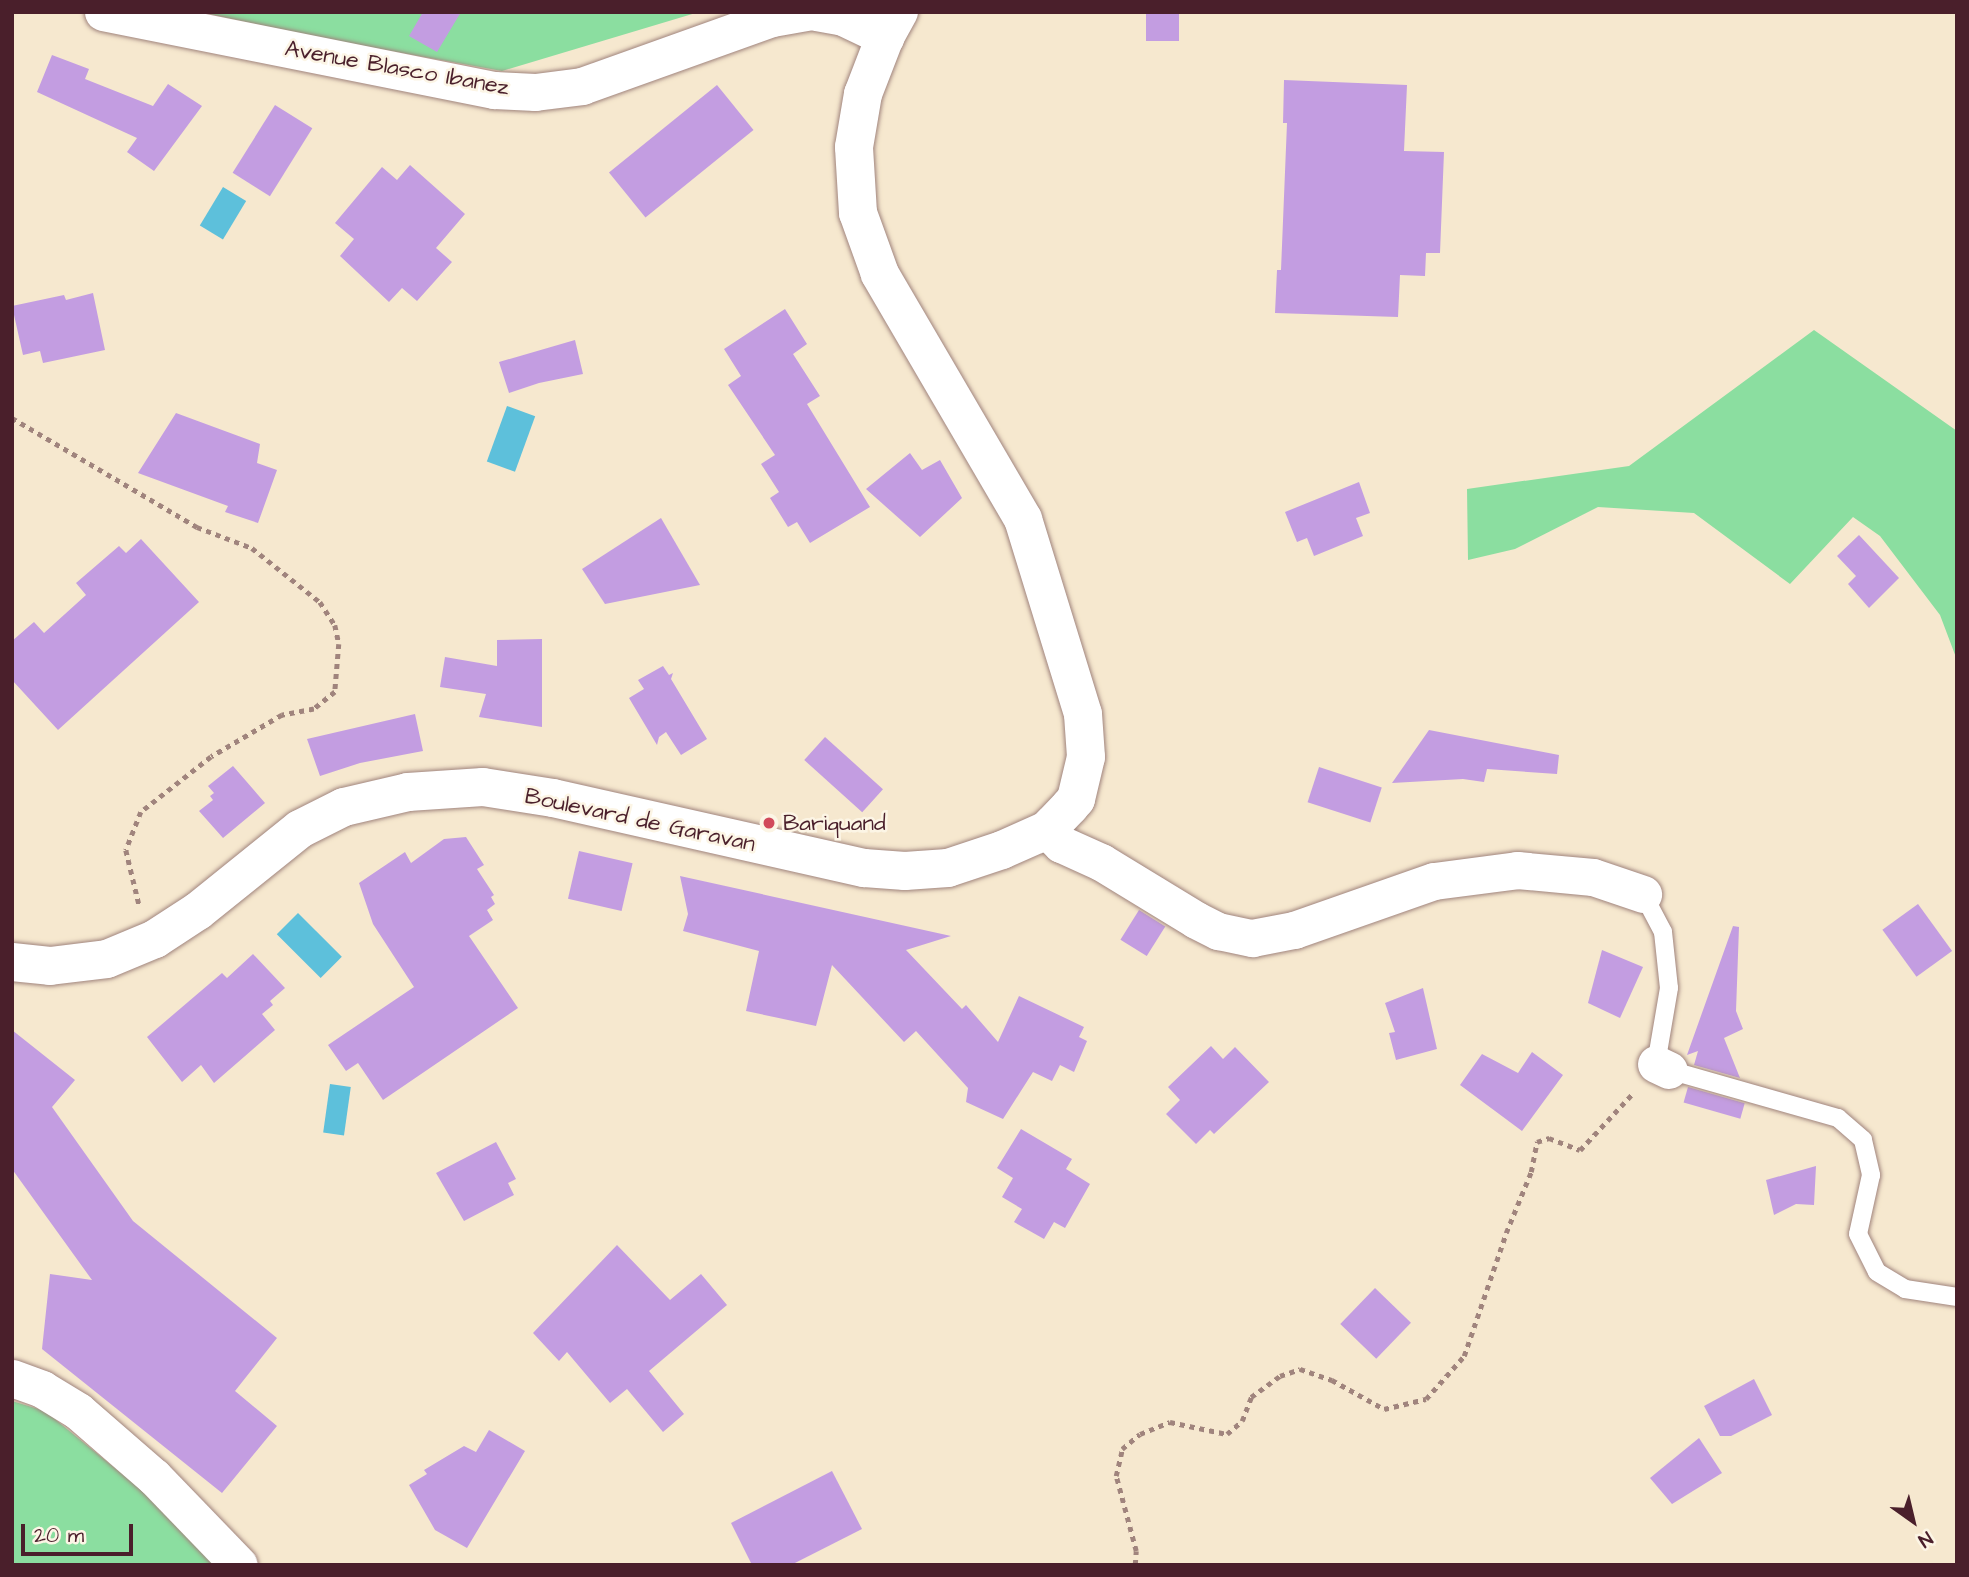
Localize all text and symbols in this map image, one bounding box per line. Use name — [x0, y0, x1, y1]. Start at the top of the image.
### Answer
street label: Avenue Blasco Ibanez — [283, 35, 511, 101]
street label: Boulevard de Garavan — [522, 782, 758, 858]
place label: Bariquand — [783, 809, 886, 837]
marker: Bariquand — [761, 815, 777, 831]
north arrow — [1878, 1486, 1948, 1556]
scale bar — [24, 1510, 136, 1554]
text: 20 m — [34, 1521, 84, 1550]
text: N — [1913, 1524, 1938, 1553]

